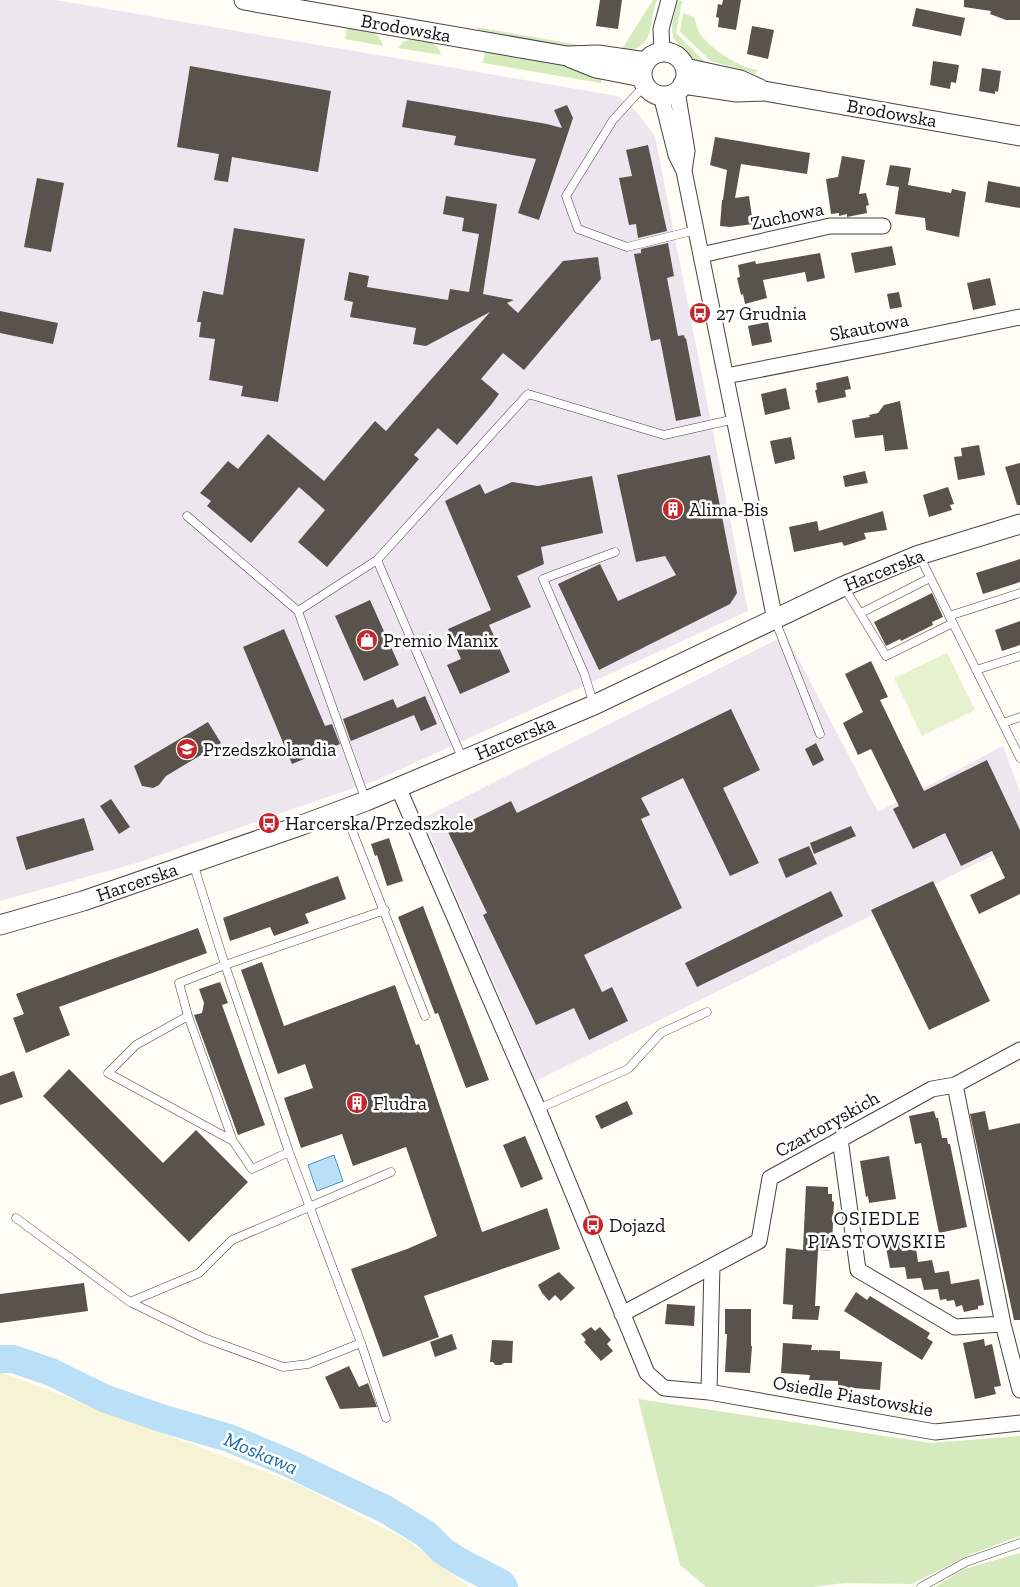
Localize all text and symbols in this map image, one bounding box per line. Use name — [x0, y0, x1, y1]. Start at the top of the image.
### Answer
street label: Brodowska — [359, 9, 453, 47]
street label: Brodowska — [845, 94, 939, 132]
street label: Zuchowa — [748, 197, 826, 235]
bus stop icon: 27 Grudnia — [688, 301, 712, 325]
place label: 27 Grudnia — [716, 302, 807, 325]
street label: Skautowa — [827, 308, 911, 346]
building icon: Alima-Bis — [661, 497, 685, 521]
place label: Alima-Bis — [689, 498, 768, 521]
street label: Harcerska — [841, 544, 927, 596]
shop icon: Premio Manix — [355, 628, 379, 652]
place label: Premio Manix — [383, 629, 499, 652]
street label: Harcerska — [472, 711, 558, 765]
school or university icon: Przedszkolandia — [175, 737, 199, 761]
place label: Przedszkolandia — [203, 738, 337, 761]
bus stop icon: Harcerska/Przedszkole — [257, 811, 281, 835]
place label: Harcerska/Przedszkole — [285, 812, 473, 835]
street label: Harcerska — [93, 857, 181, 907]
street label: Czartoryskich — [771, 1086, 883, 1162]
building icon: Fludra — [345, 1091, 369, 1115]
place label: Fludra — [373, 1092, 427, 1115]
district label: OSIEDLE PIASTOWSKIE — [807, 1206, 947, 1253]
bus stop icon: Dojazd — [581, 1213, 605, 1237]
place label: Dojazd — [609, 1214, 666, 1237]
street label: Osiedle Piastowskie — [771, 1371, 935, 1421]
water label: Moskawa — [221, 1427, 301, 1479]

